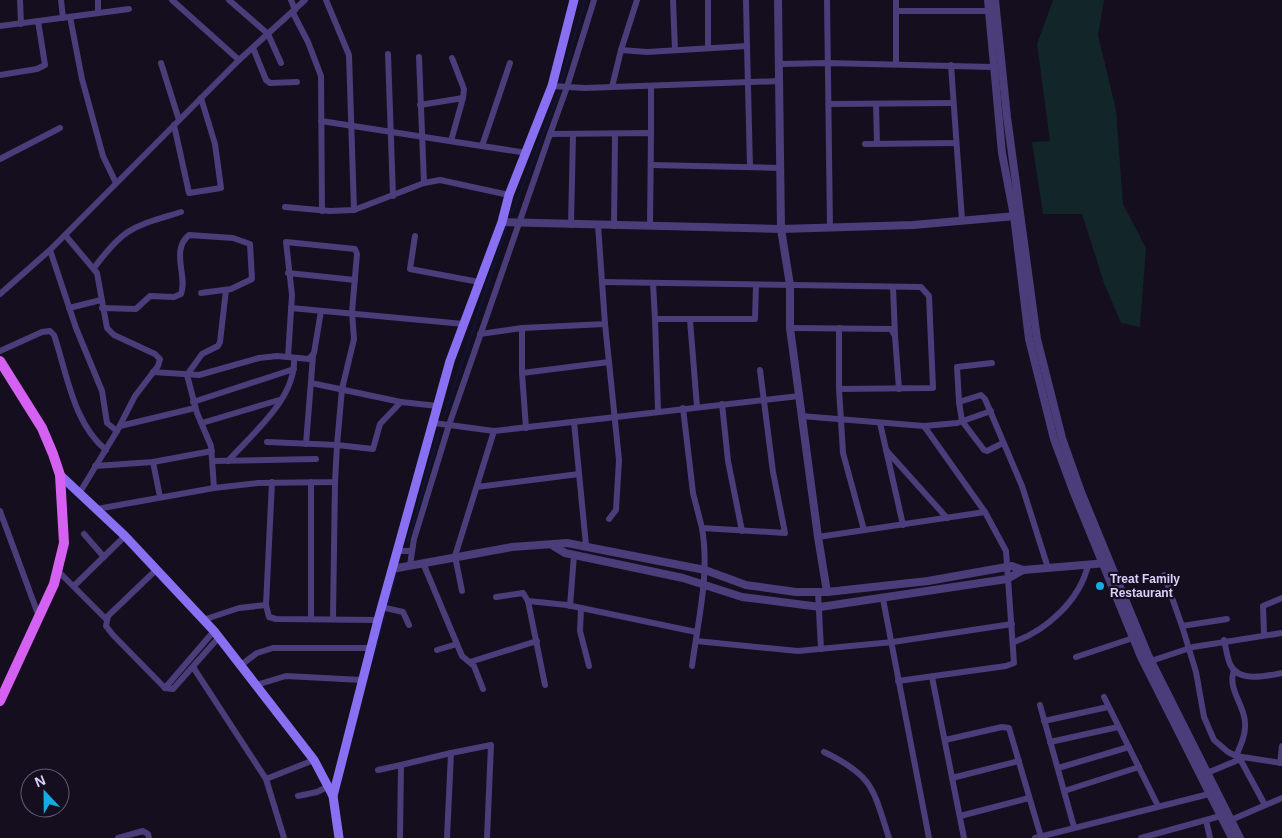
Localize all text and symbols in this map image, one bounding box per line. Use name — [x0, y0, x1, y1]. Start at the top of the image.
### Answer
place label: Treat Family Restaurant — [1110, 572, 1180, 600]
marker: Treat Family Restaurant — [1094, 580, 1106, 592]
north arrow — [20, 768, 70, 818]
text: N — [32, 772, 48, 790]

